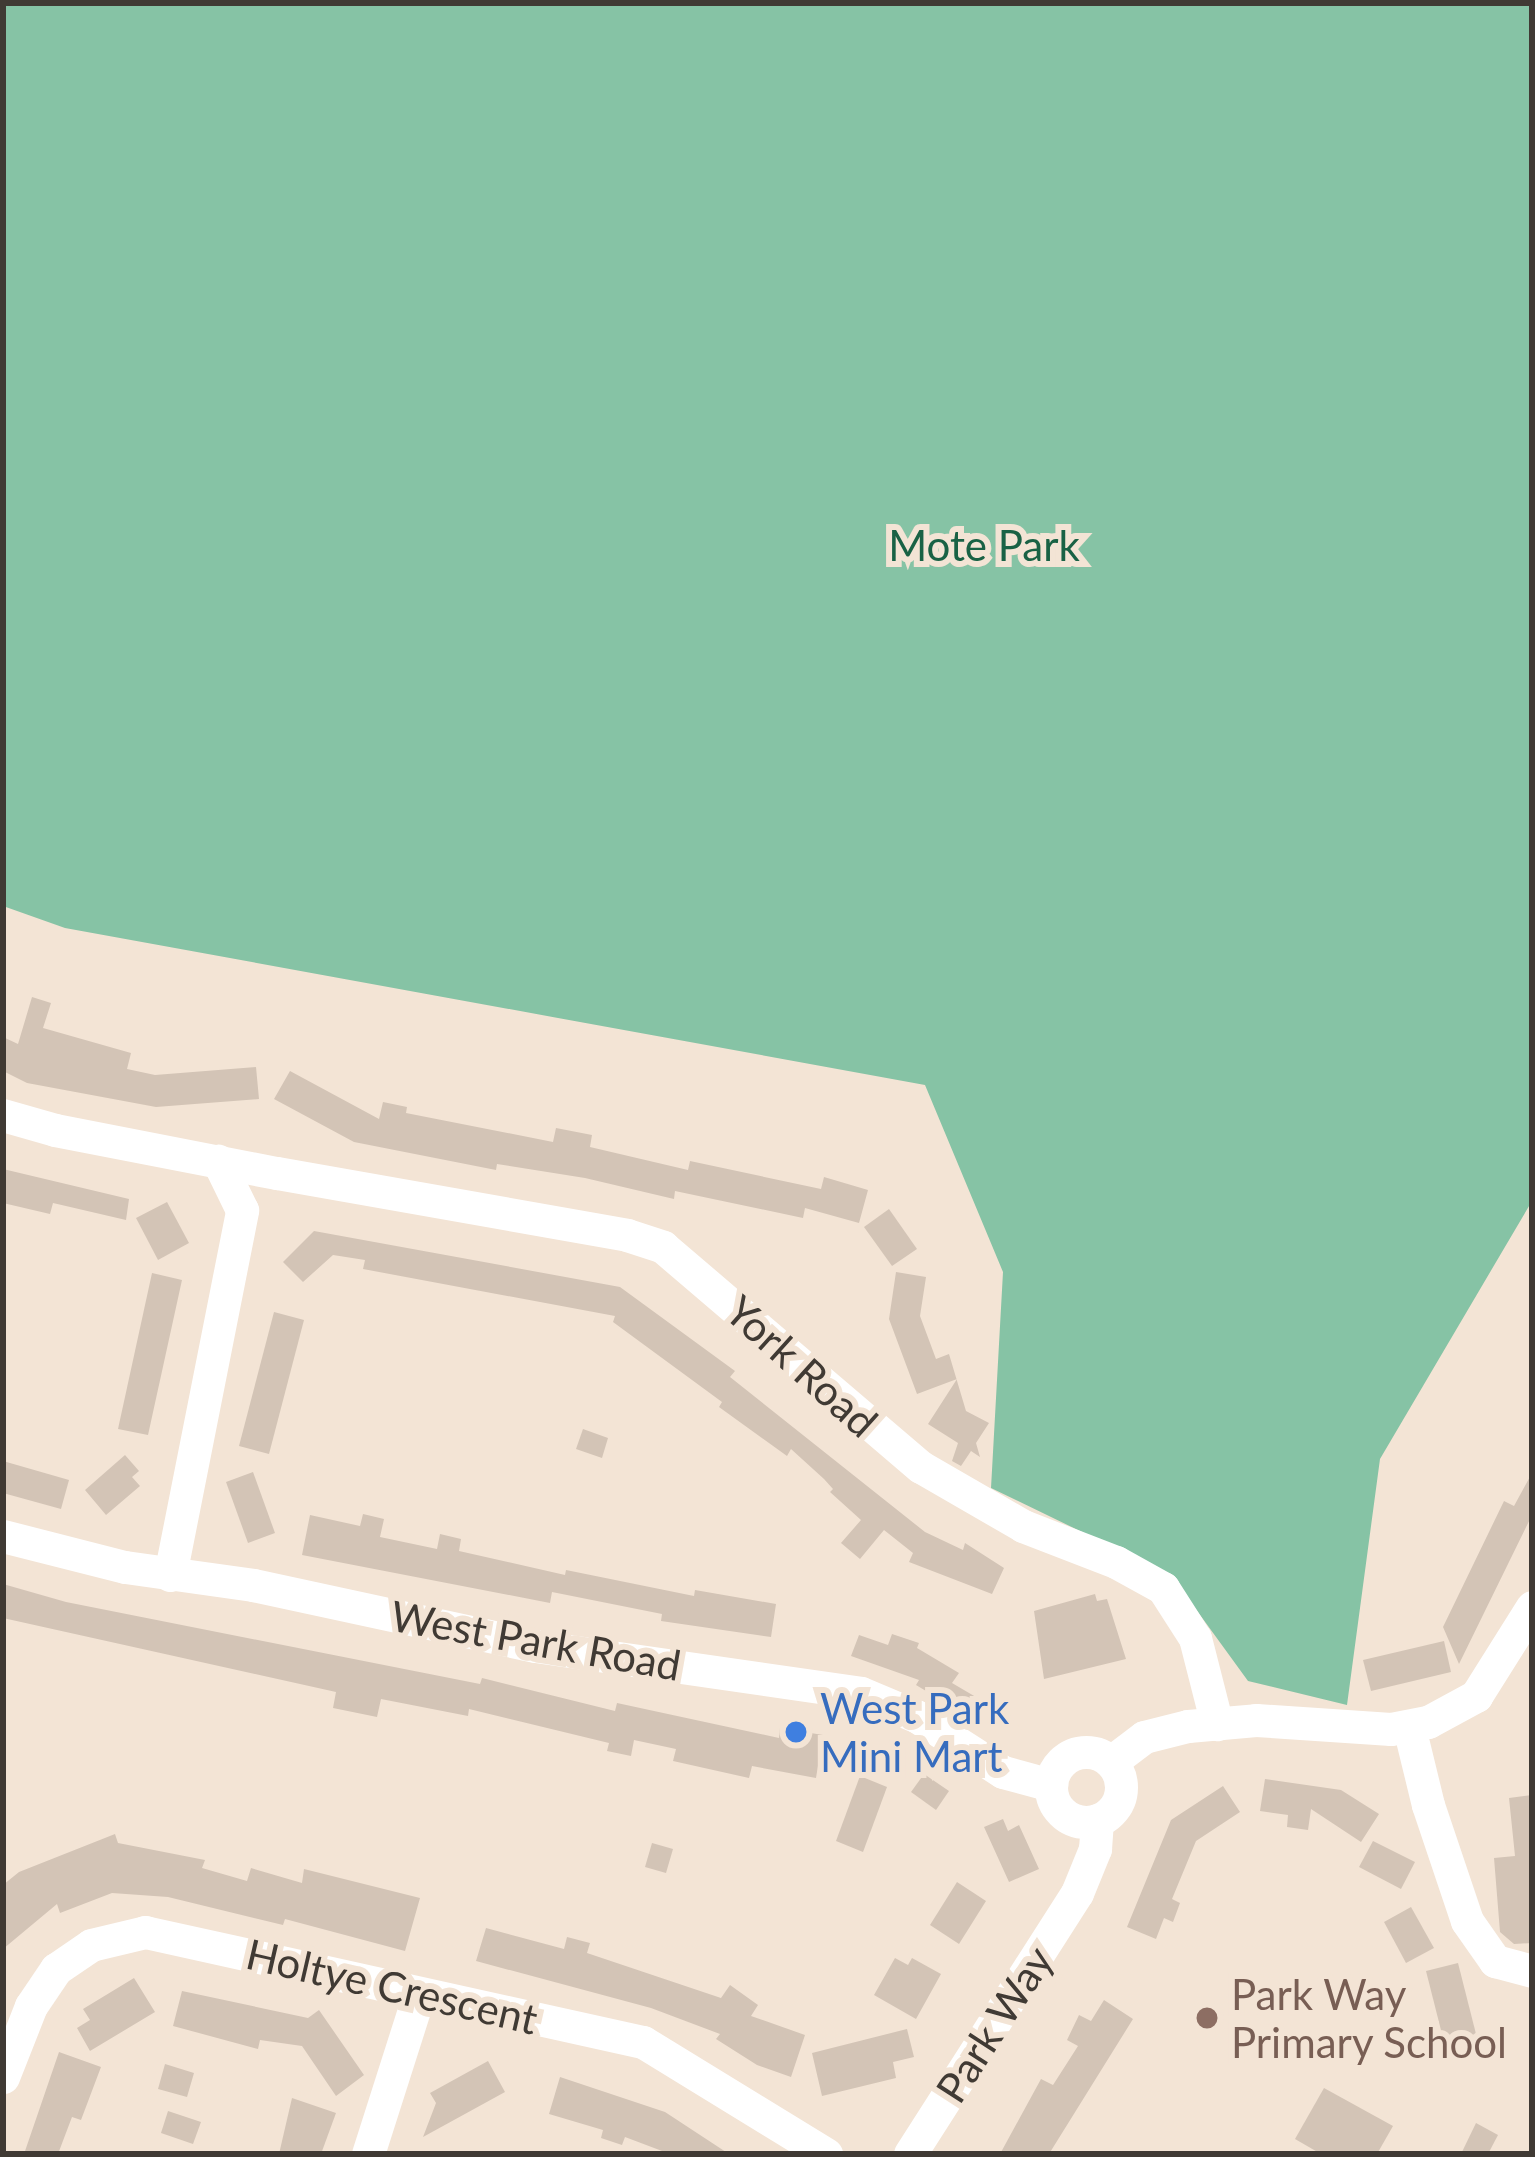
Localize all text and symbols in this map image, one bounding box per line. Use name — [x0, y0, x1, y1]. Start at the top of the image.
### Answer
park label: Mote Park — [888, 520, 1080, 570]
street label: York Road — [716, 1285, 888, 1447]
street label: West Park Road — [387, 1590, 685, 1690]
place label: West Park Mini Mart — [820, 1683, 1009, 1782]
marker: West Park Mini Mart — [783, 1719, 809, 1745]
street label: Holtye Crescent — [242, 1928, 542, 2044]
street label: Park Way — [925, 1936, 1063, 2112]
place label: Park Way Primary School — [1231, 1969, 1508, 2068]
marker: Park Way Primary School — [1194, 2005, 1220, 2031]

